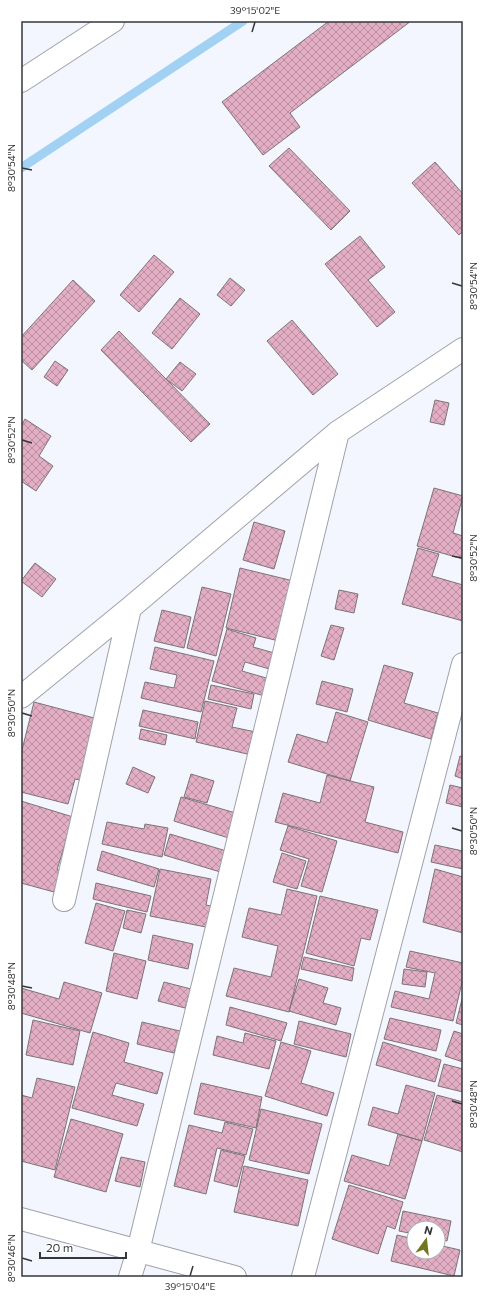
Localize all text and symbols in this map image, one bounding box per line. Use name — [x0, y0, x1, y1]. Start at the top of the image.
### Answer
text: 39°15'02"E — [230, 4, 280, 16]
text: 8°30'54"N — [5, 144, 17, 192]
text: 8°30'54"N — [467, 262, 479, 310]
text: 8°30'52"N — [5, 416, 17, 464]
text: 8°30'52"N — [467, 534, 479, 582]
text: 8°30'50"N — [5, 689, 17, 737]
text: 8°30'50"N — [467, 807, 479, 855]
text: 8°30'48"N — [5, 962, 17, 1010]
text: 8°30'48"N — [467, 1080, 479, 1128]
north arrow — [406, 1220, 446, 1260]
text: N — [423, 1223, 434, 1237]
text: 8°30'46"N — [5, 1234, 17, 1282]
scale bar — [40, 1234, 126, 1260]
text: 20 m — [46, 1240, 73, 1254]
text: 39°15'04"E — [165, 1280, 215, 1292]

